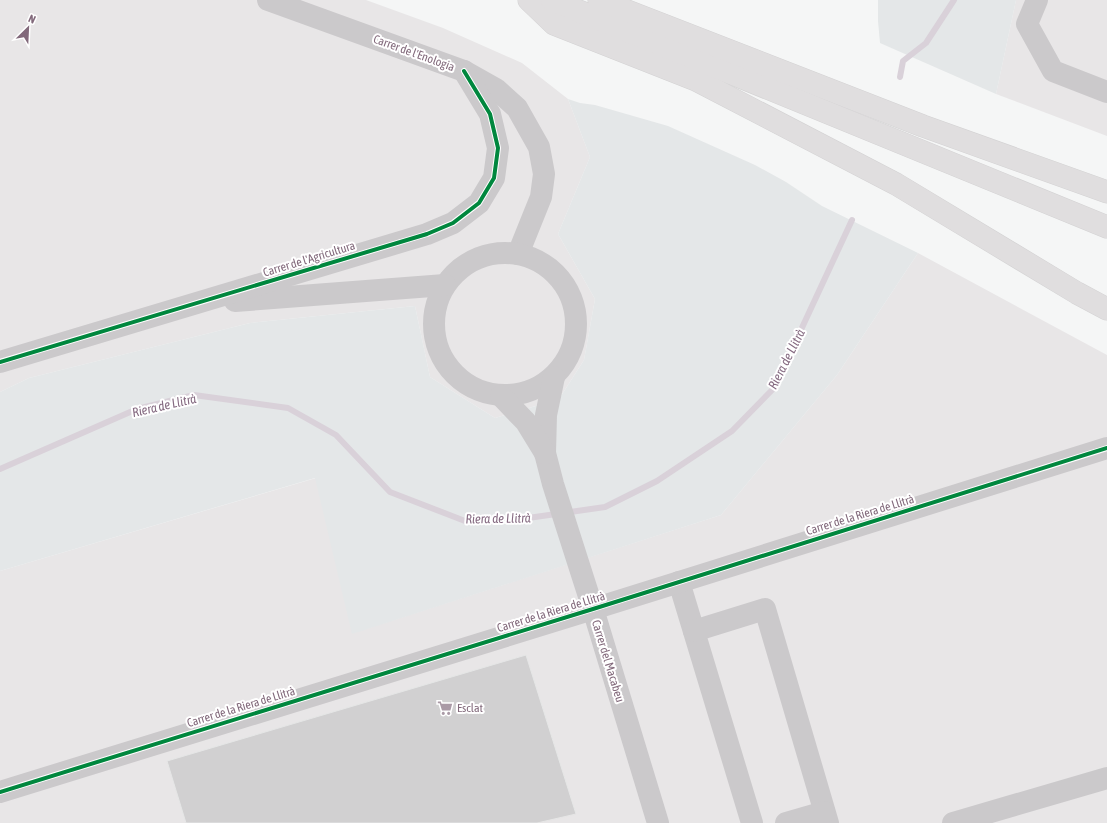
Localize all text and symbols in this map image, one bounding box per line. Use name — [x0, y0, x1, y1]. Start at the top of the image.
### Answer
north arrow — [8, 8, 48, 48]
text: N — [27, 12, 37, 26]
street label: Carrer de l'Enologia — [371, 32, 457, 74]
street label: Carrer de l'Agricultura — [261, 238, 357, 280]
water label: Riera de Llitrà — [765, 327, 808, 392]
water label: Riera de Llitrà — [131, 391, 198, 420]
street label: Carrer de la Riera de Llitrà — [804, 492, 916, 538]
water label: Riera de Llitrà — [465, 510, 531, 527]
street label: Carrer de la Riera de Llitrà — [495, 589, 607, 635]
street label: Carrer del Macabeu — [589, 618, 627, 704]
street label: Carrer de la Riera de Llitrà — [185, 684, 297, 730]
supermarket icon: Esclat — [436, 699, 454, 717]
place label: Esclat — [457, 701, 484, 715]

